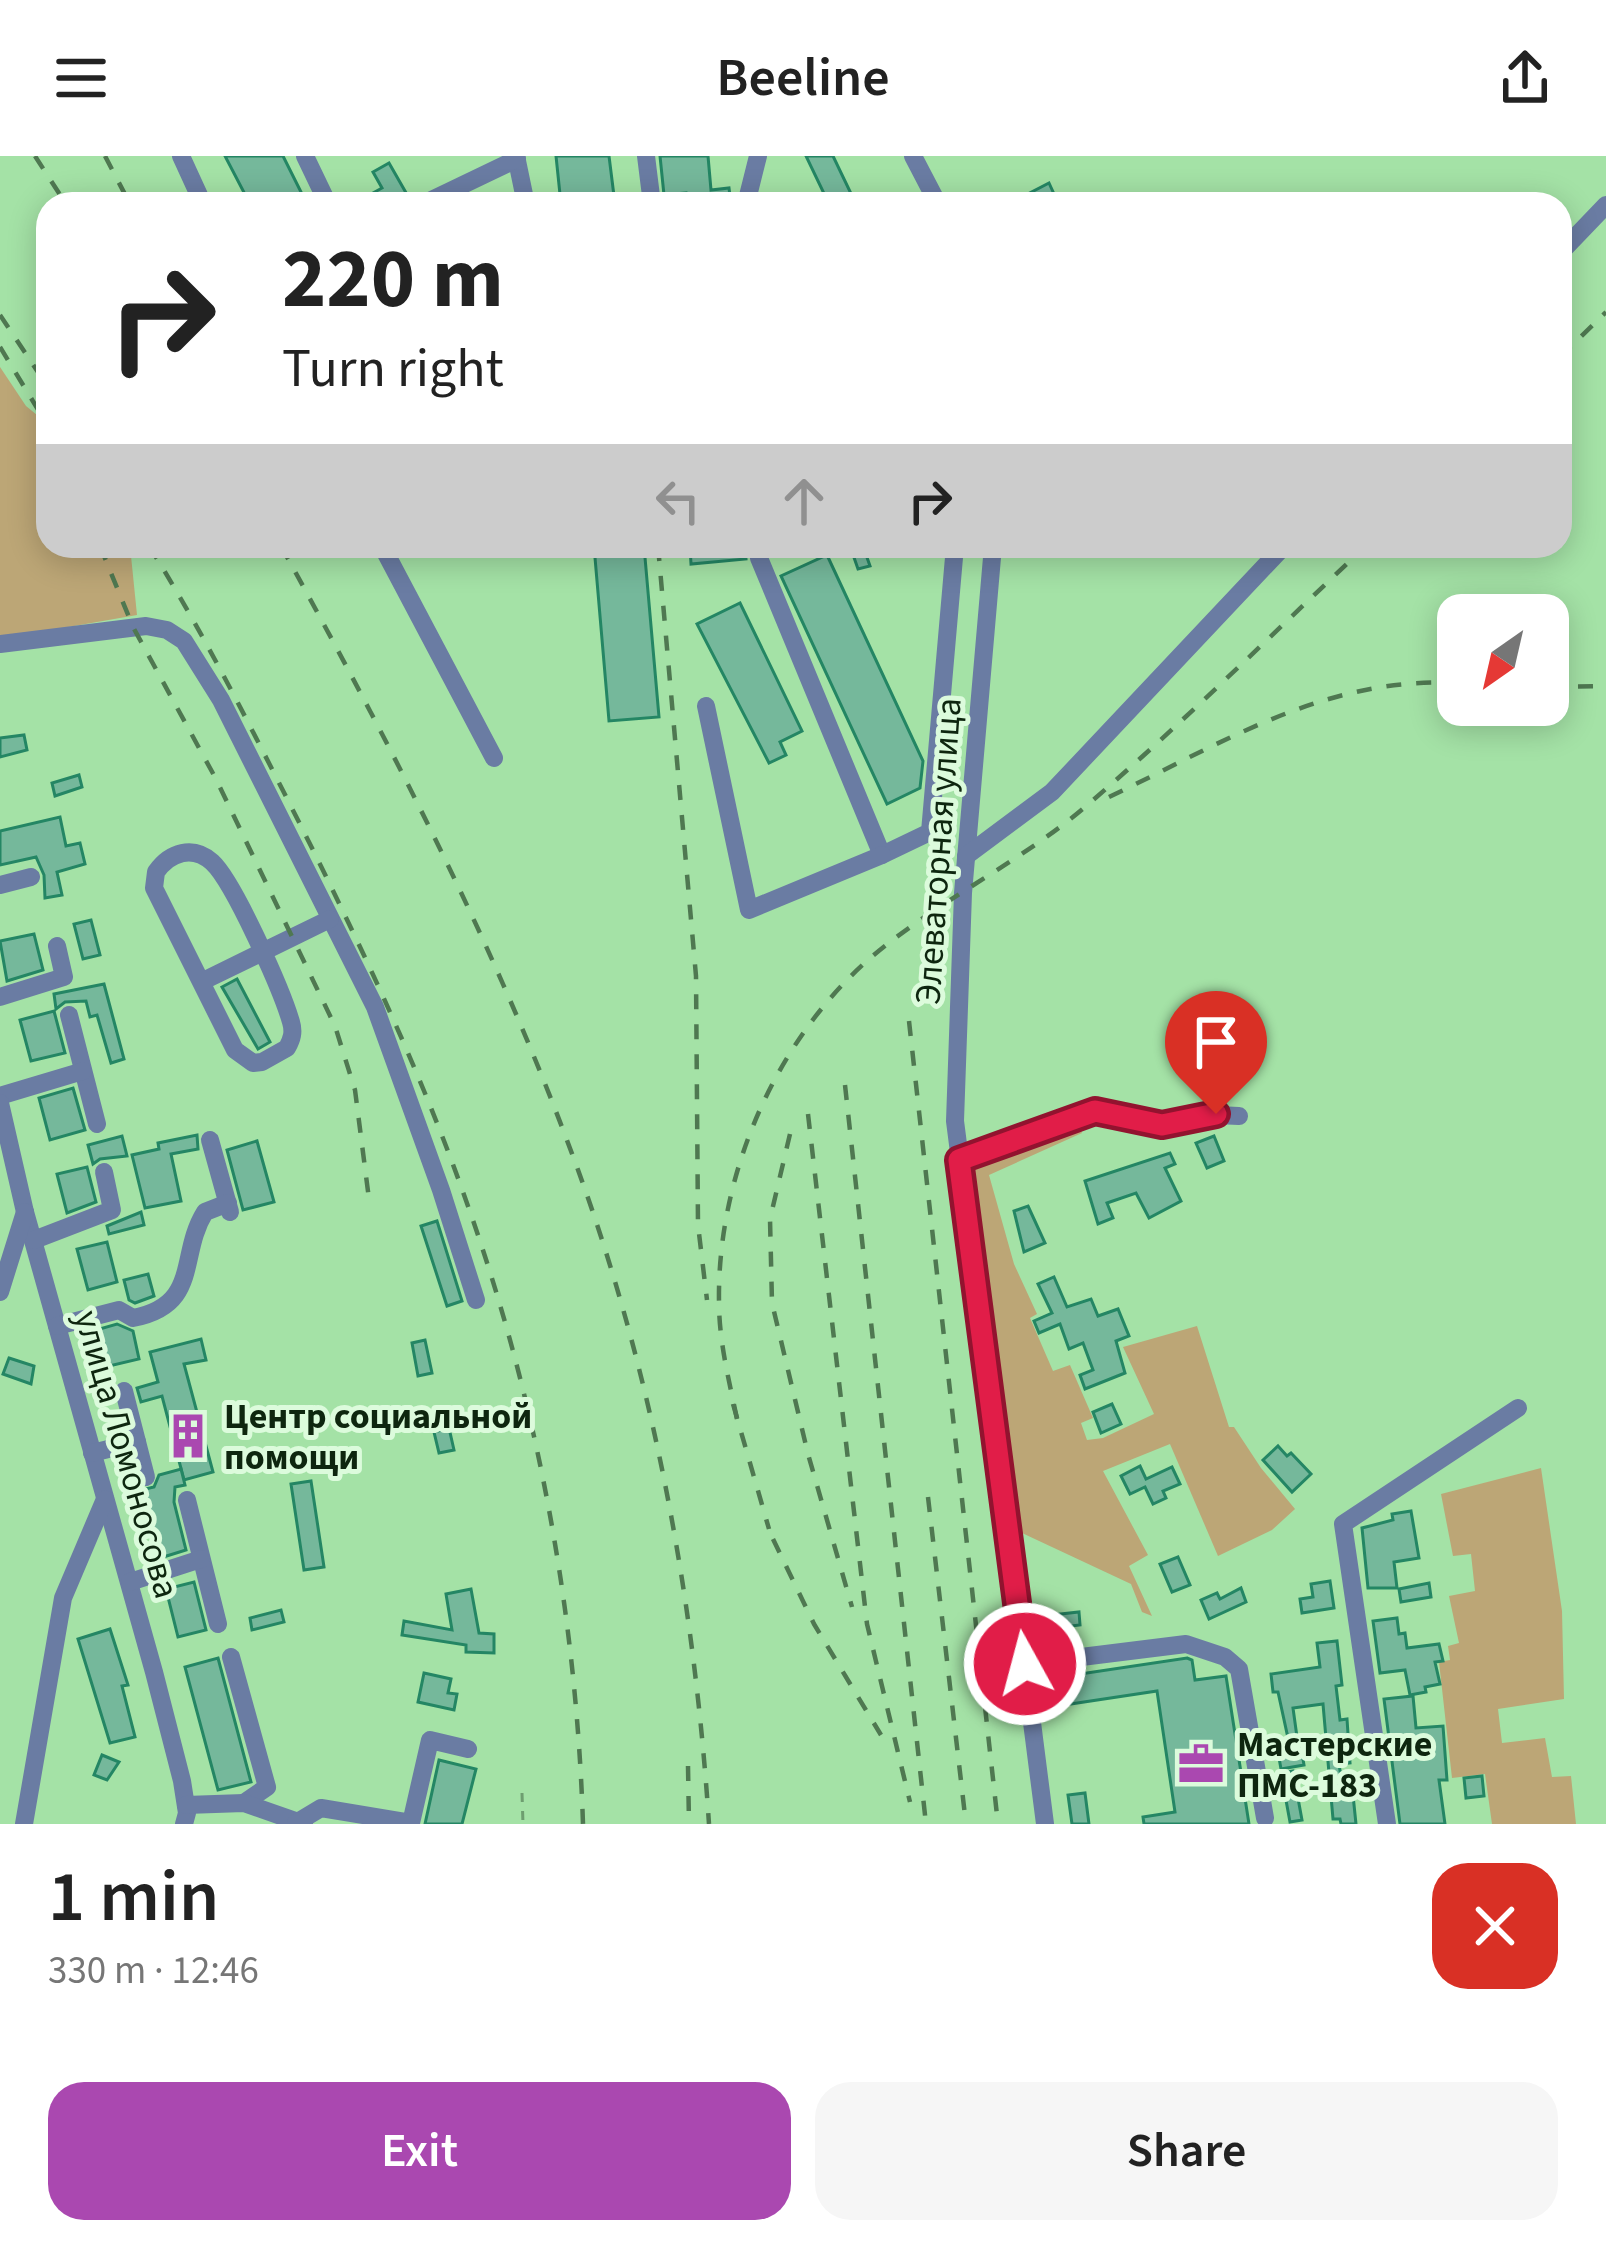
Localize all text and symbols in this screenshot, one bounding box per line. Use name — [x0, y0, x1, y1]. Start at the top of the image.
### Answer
text: Beeline — [716, 40, 890, 117]
icon: menu — [48, 45, 114, 111]
icon: share — [1492, 45, 1558, 111]
text: 220 m — [282, 220, 504, 340]
icon: right — [84, 240, 240, 396]
text: Turn right — [282, 331, 504, 408]
icon: left — [645, 468, 711, 534]
icon: ahead — [771, 468, 837, 534]
icon: right — [897, 468, 963, 534]
north arrow — [1437, 594, 1569, 726]
map controls — [1437, 594, 1569, 726]
street label: Элеваторная улица — [902, 696, 975, 1006]
pin — [1165, 991, 1267, 1114]
icon: arrive — [1183, 1009, 1249, 1075]
street label: улица Ломоносова — [61, 1304, 192, 1604]
place label: Центр социальной помощи — [224, 1391, 532, 1483]
building icon: Центр социальной помощи — [163, 1411, 213, 1461]
position arrow — [962, 1601, 1088, 1727]
place label: Мастерские ПМС-183 — [1237, 1719, 1432, 1811]
office icon: Мастерские ПМС-183 — [1176, 1739, 1226, 1789]
text: 1 min — [48, 1846, 219, 1949]
button: close — [1432, 1863, 1558, 1989]
text: 330 m · 12:46 — [48, 1943, 259, 1999]
button: Exit — [48, 2082, 791, 2220]
button: Share — [815, 2082, 1558, 2220]

